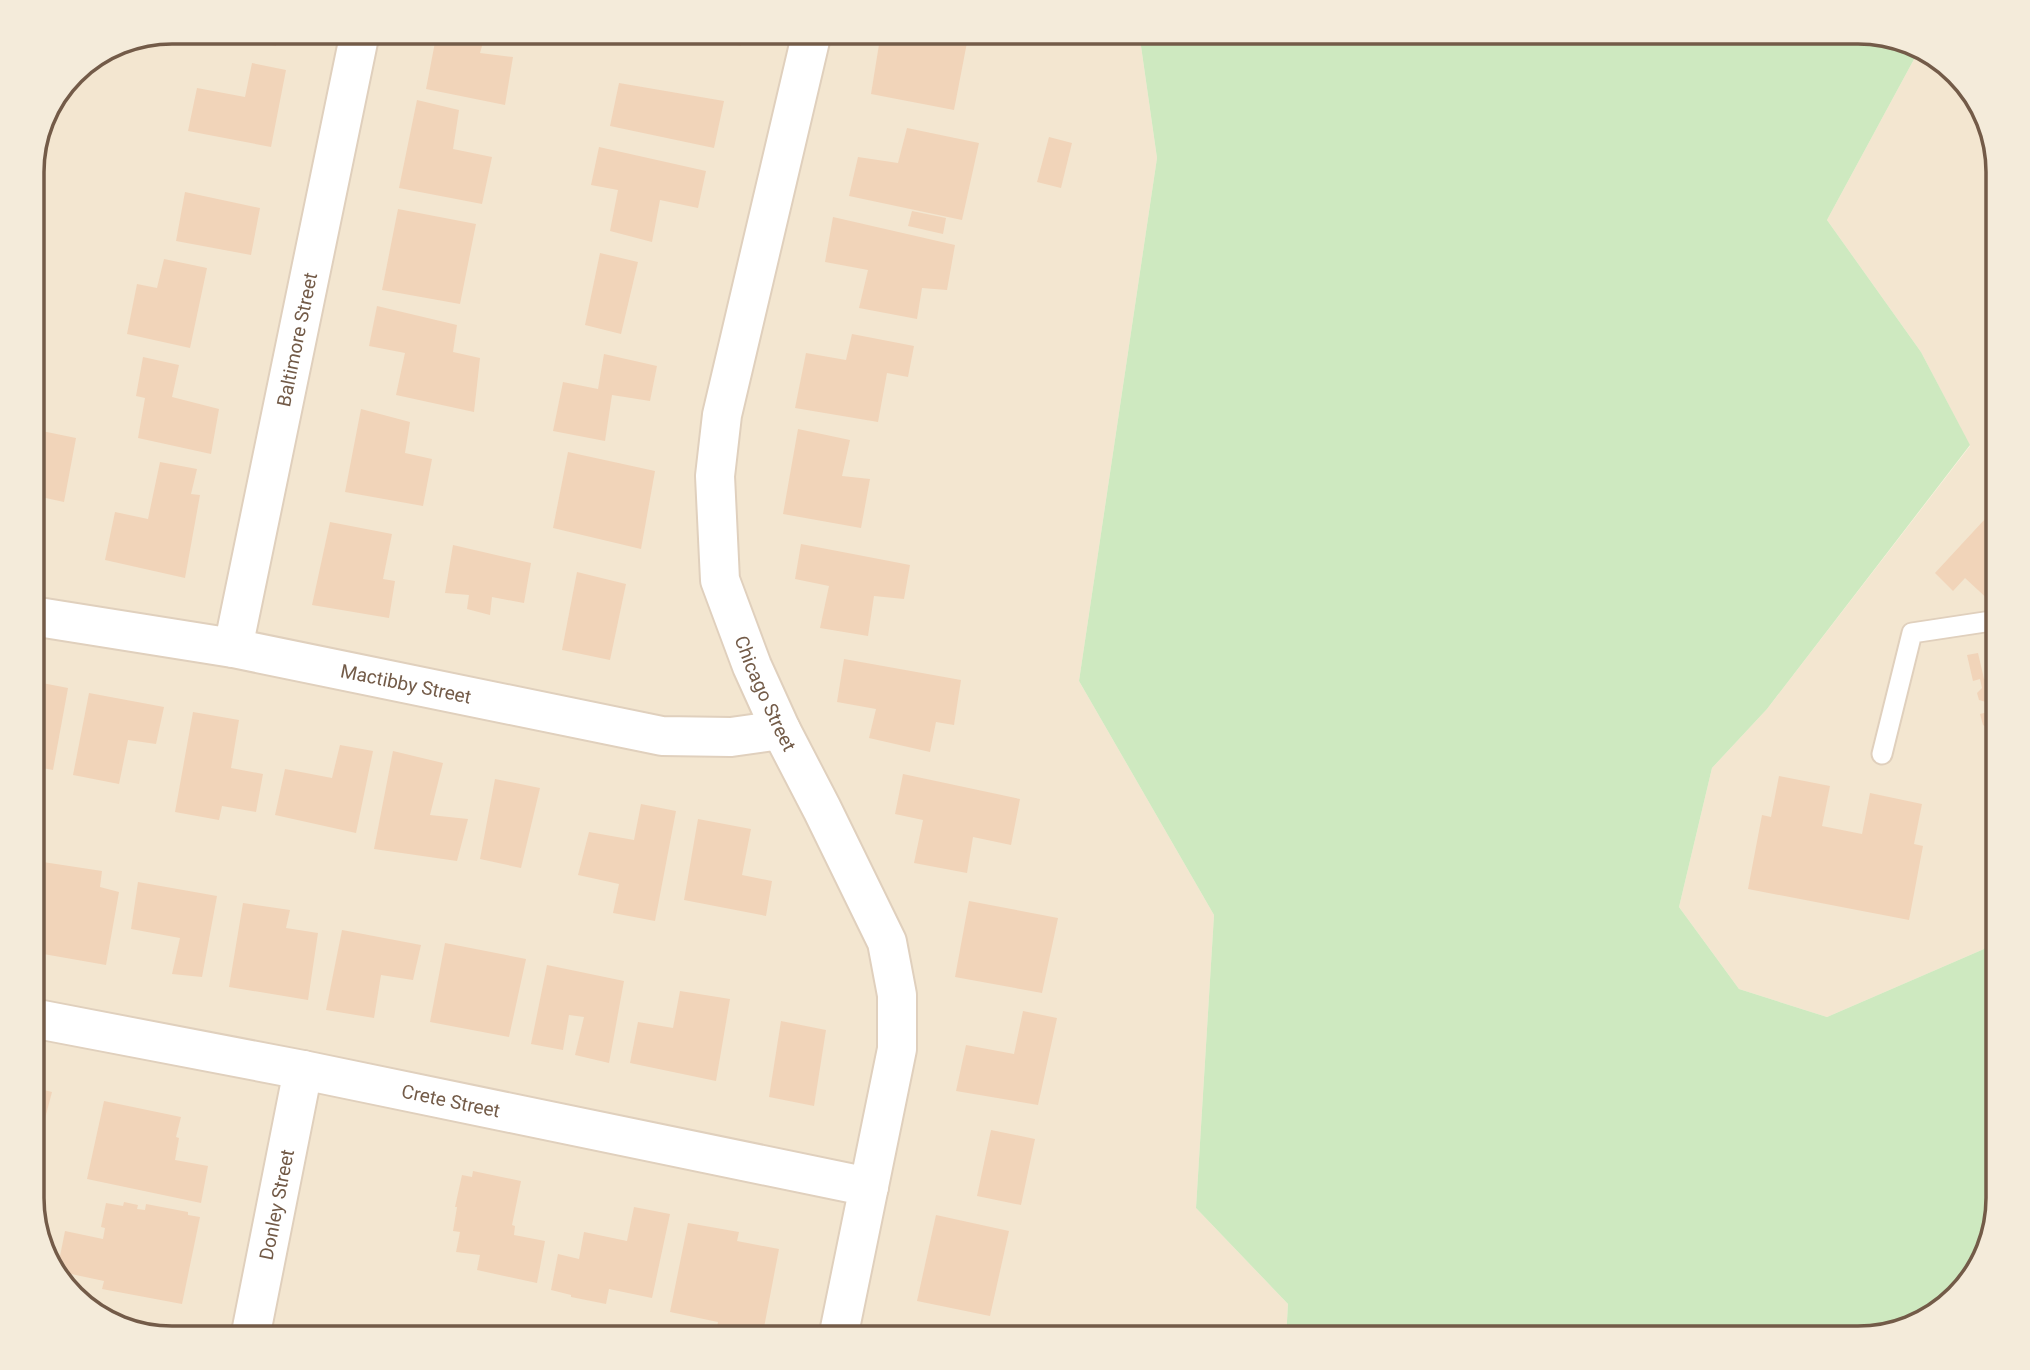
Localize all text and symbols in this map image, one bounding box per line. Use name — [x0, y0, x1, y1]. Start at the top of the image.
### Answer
street label: Baltimore Street — [272, 270, 322, 409]
street label: Chicago Street — [730, 632, 801, 755]
street label: Mactibby Street — [338, 659, 473, 708]
street label: Crete Street — [400, 1079, 502, 1122]
street label: Donley Street — [254, 1147, 299, 1262]

